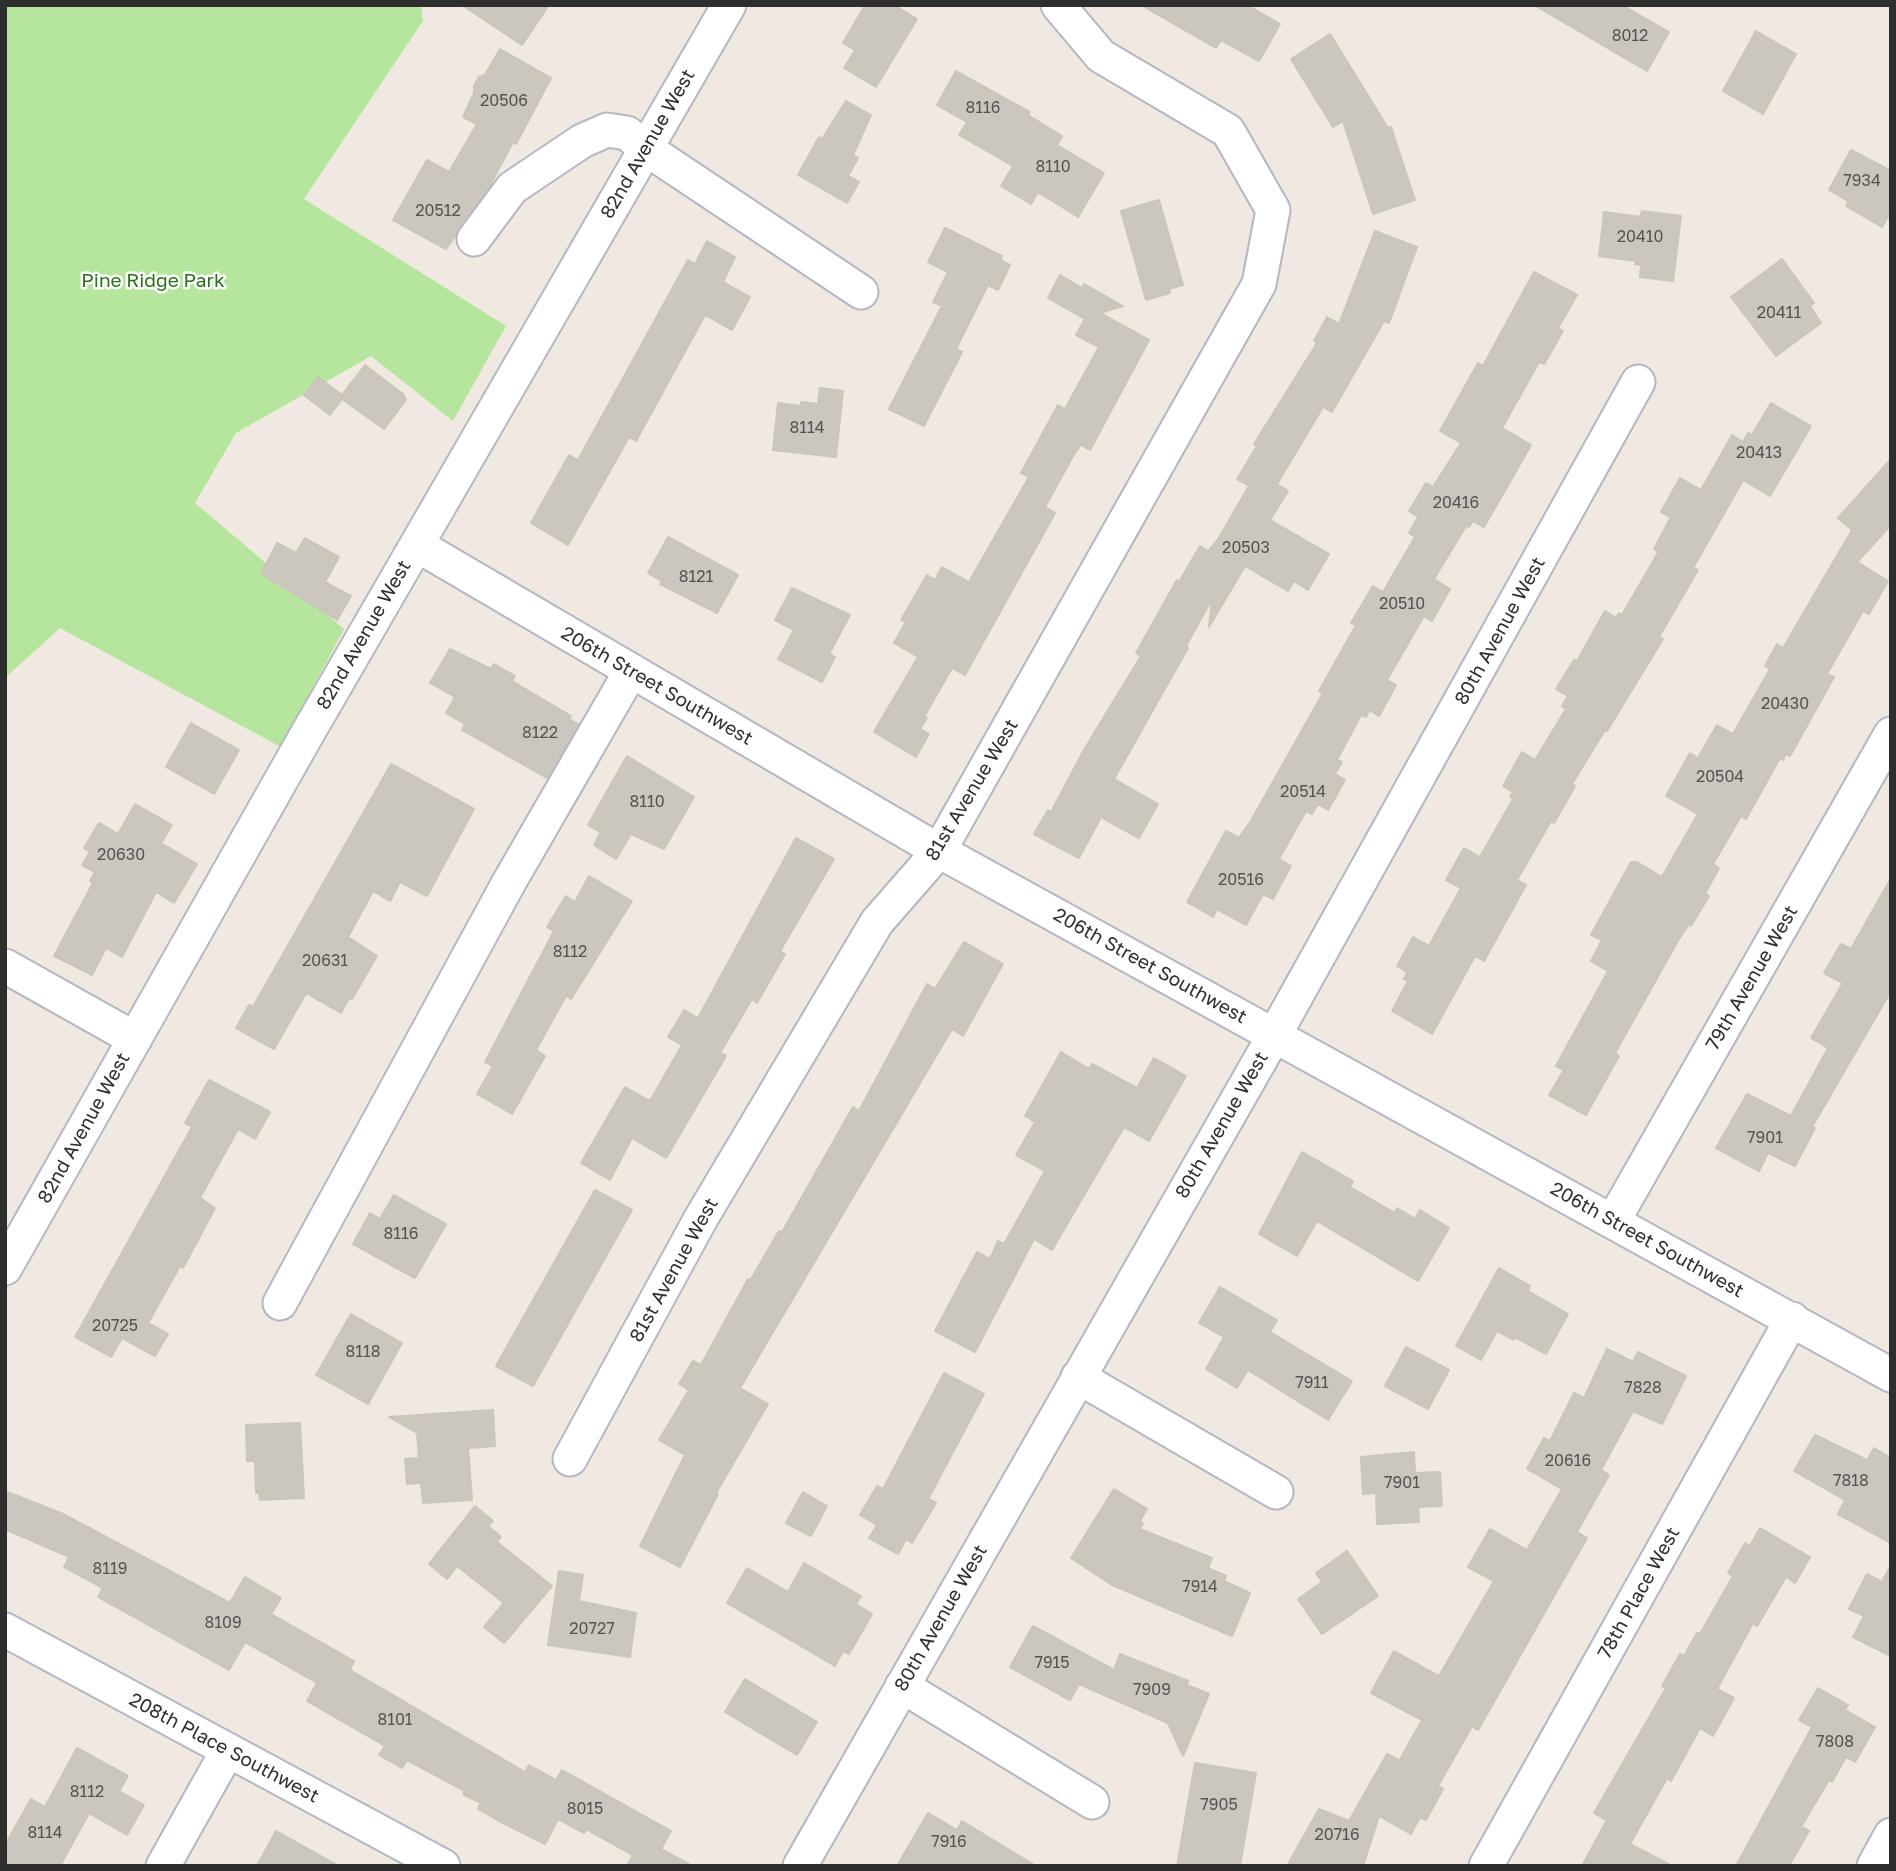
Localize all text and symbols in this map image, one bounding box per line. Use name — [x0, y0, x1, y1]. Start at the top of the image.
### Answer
house number: 8012 — [1612, 26, 1648, 46]
street label: 82nd Avenue West — [596, 65, 700, 223]
house number: 20506 — [480, 91, 528, 111]
house number: 8116 — [966, 98, 1000, 118]
house number: 8110 — [1035, 157, 1071, 177]
house number: 7934 — [1843, 171, 1881, 191]
house number: 20512 — [415, 201, 461, 221]
house number: 20410 — [1617, 227, 1663, 247]
park label: Pine Ridge Park — [81, 270, 225, 292]
house number: 20411 — [1757, 303, 1801, 323]
house number: 8114 — [789, 418, 825, 438]
house number: 20413 — [1736, 443, 1782, 463]
house number: 20416 — [1433, 493, 1479, 513]
house number: 20503 — [1222, 538, 1270, 558]
street label: 80th Avenue West — [1450, 553, 1550, 709]
street label: 82nd Avenue West — [312, 556, 416, 714]
house number: 8121 — [679, 567, 713, 587]
house number: 20510 — [1379, 594, 1425, 614]
street label: 206th Street Southwest — [557, 622, 757, 750]
house number: 20430 — [1761, 694, 1809, 714]
street label: 81st Avenue West — [921, 715, 1023, 865]
house number: 8122 — [522, 723, 558, 743]
house number: 20504 — [1696, 767, 1744, 787]
house number: 20514 — [1280, 782, 1326, 802]
house number: 8110 — [629, 792, 665, 812]
house number: 20630 — [97, 845, 145, 865]
house number: 20516 — [1218, 870, 1264, 890]
street label: 79th Avenue West — [1701, 901, 1803, 1055]
street label: 206th Street Southwest — [1049, 903, 1251, 1029]
house number: 8112 — [553, 942, 587, 962]
house number: 20631 — [302, 951, 348, 971]
street label: 80th Avenue West — [1171, 1048, 1273, 1202]
street label: 82nd Avenue West — [33, 1049, 135, 1207]
house number: 7901 — [1747, 1128, 1783, 1148]
street label: 206th Street Southwest — [1546, 1177, 1748, 1303]
street label: 81st Avenue West — [625, 1194, 723, 1346]
house number: 8116 — [384, 1224, 418, 1244]
house number: 20725 — [92, 1316, 138, 1336]
house number: 8118 — [345, 1342, 381, 1362]
house number: 7911 — [1295, 1373, 1329, 1393]
house number: 7828 — [1624, 1378, 1662, 1398]
house number: 20616 — [1545, 1451, 1591, 1471]
house number: 7818 — [1833, 1471, 1869, 1491]
house number: 7901 — [1384, 1473, 1420, 1493]
street label: 78th Place West — [1593, 1523, 1685, 1663]
street label: 80th Avenue West — [890, 1541, 992, 1695]
house number: 8119 — [93, 1559, 127, 1579]
house number: 7914 — [1182, 1577, 1218, 1597]
house number: 8109 — [204, 1613, 242, 1633]
house number: 20727 — [569, 1619, 615, 1639]
house number: 7915 — [1034, 1653, 1070, 1673]
house number: 7909 — [1133, 1680, 1171, 1700]
street label: 208th Place Southwest — [125, 1688, 323, 1808]
house number: 8101 — [377, 1710, 413, 1730]
house number: 7808 — [1816, 1732, 1854, 1752]
house number: 8112 — [70, 1782, 104, 1802]
house number: 7905 — [1200, 1795, 1238, 1815]
house number: 8015 — [567, 1799, 603, 1819]
house number: 8114 — [27, 1823, 63, 1843]
house number: 20716 — [1314, 1825, 1360, 1845]
house number: 7916 — [931, 1832, 967, 1852]

